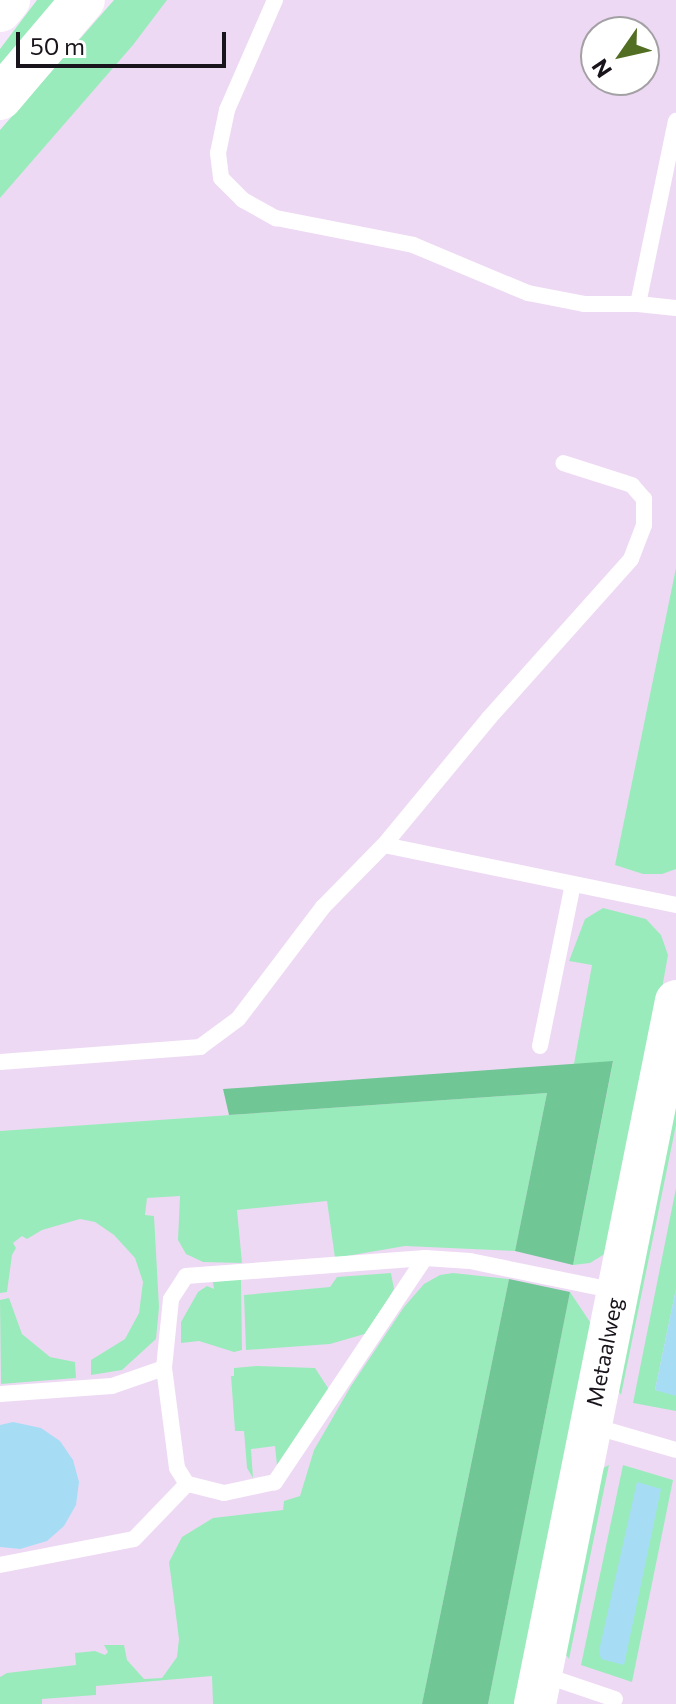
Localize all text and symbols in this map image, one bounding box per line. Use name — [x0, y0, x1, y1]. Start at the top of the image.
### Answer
scale bar — [20, 16, 230, 66]
north arrow — [580, 16, 660, 96]
text: 50 m — [30, 31, 85, 60]
text: N — [586, 54, 617, 83]
street label: Metaalweg — [580, 1295, 628, 1409]

